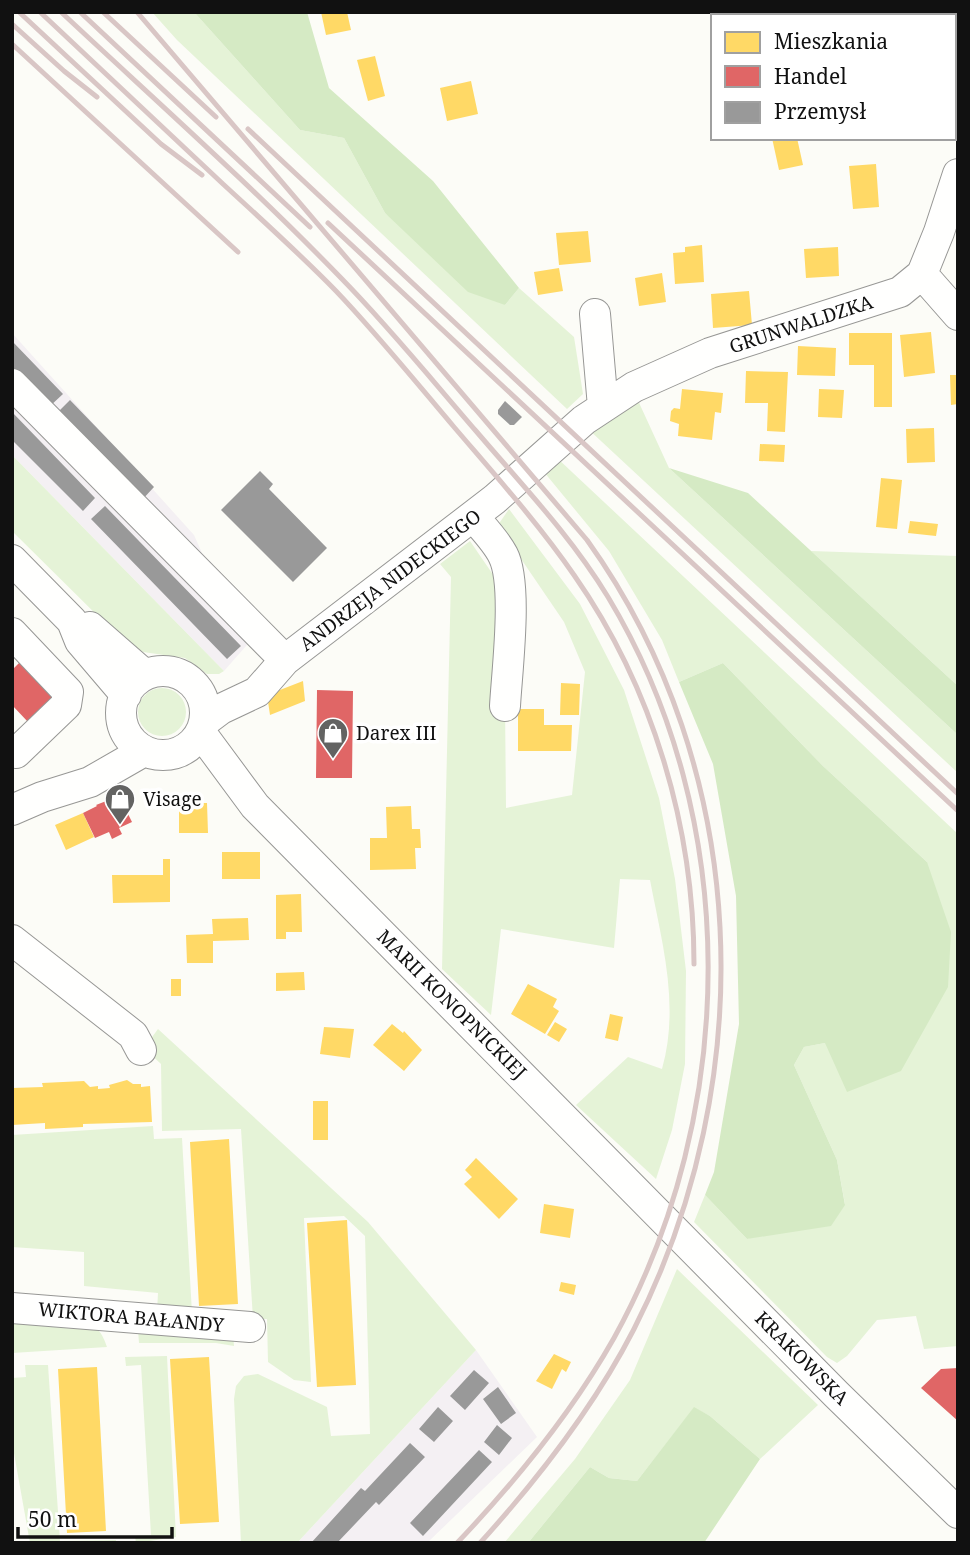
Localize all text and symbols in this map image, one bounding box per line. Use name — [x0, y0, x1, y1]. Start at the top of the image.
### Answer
legend — [711, 14, 956, 140]
text: Mieszkania — [774, 27, 888, 55]
text: Handel — [774, 62, 847, 90]
text: Przemysł — [774, 97, 866, 125]
street label: GRUNWALDZKA — [726, 288, 877, 359]
street label: ANDRZEJA NIDECKIEGO — [294, 503, 486, 657]
shop icon: Darex III — [316, 716, 350, 760]
place label: Darex III — [356, 720, 436, 746]
shop icon: Visage — [103, 782, 137, 826]
place label: Visage — [143, 786, 202, 812]
street label: MARII KONOPNICKIEJ — [372, 924, 533, 1085]
street label: WIKTORA BAŁANDY — [37, 1296, 225, 1338]
street label: KRAKOWSKA — [749, 1305, 855, 1411]
scale bar — [18, 1496, 172, 1540]
text: 50 m — [28, 1505, 77, 1533]

